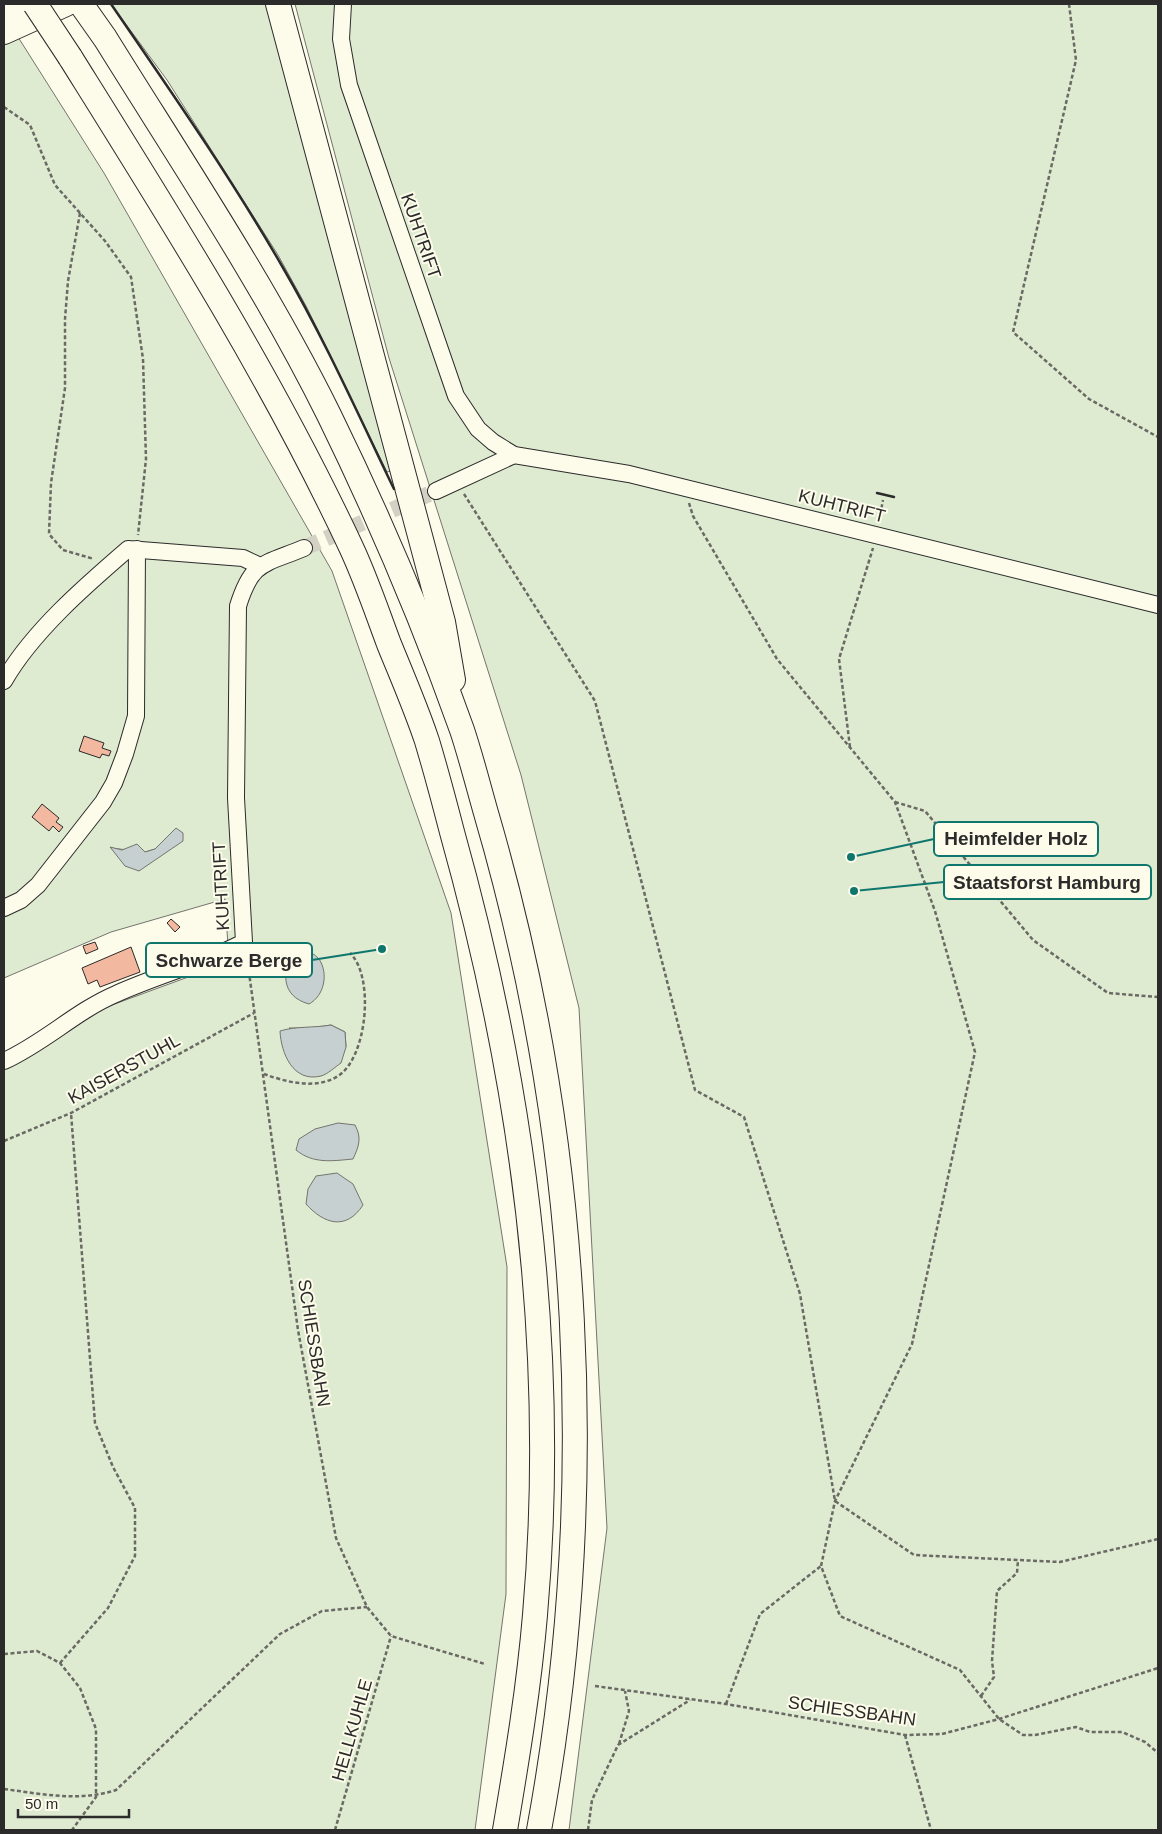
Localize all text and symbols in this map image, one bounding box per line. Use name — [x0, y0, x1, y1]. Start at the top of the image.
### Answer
street label: KUHTRIFT — [397, 191, 445, 281]
street label: KUHTRIFT — [796, 486, 888, 526]
callout: Heimfelder Holz — [934, 822, 1098, 856]
text: Heimfelder Holz — [944, 828, 1088, 849]
street label: KUHTRIFT — [209, 841, 233, 931]
callout: Staatsforst Hamburg — [944, 865, 1151, 899]
text: Staatsforst Hamburg — [953, 872, 1141, 893]
callout: Schwarze Berge — [146, 943, 312, 977]
text: Schwarze Berge — [156, 950, 302, 971]
street label: KAISERSTUHL — [64, 1030, 184, 1108]
street label: SCHIESSBAHN — [294, 1278, 334, 1408]
street label: HELLKUHLE — [328, 1677, 376, 1783]
street label: SCHIESSBAHN — [787, 1692, 917, 1730]
scale bar — [18, 1786, 129, 1818]
text: 50 m — [25, 1795, 58, 1812]

